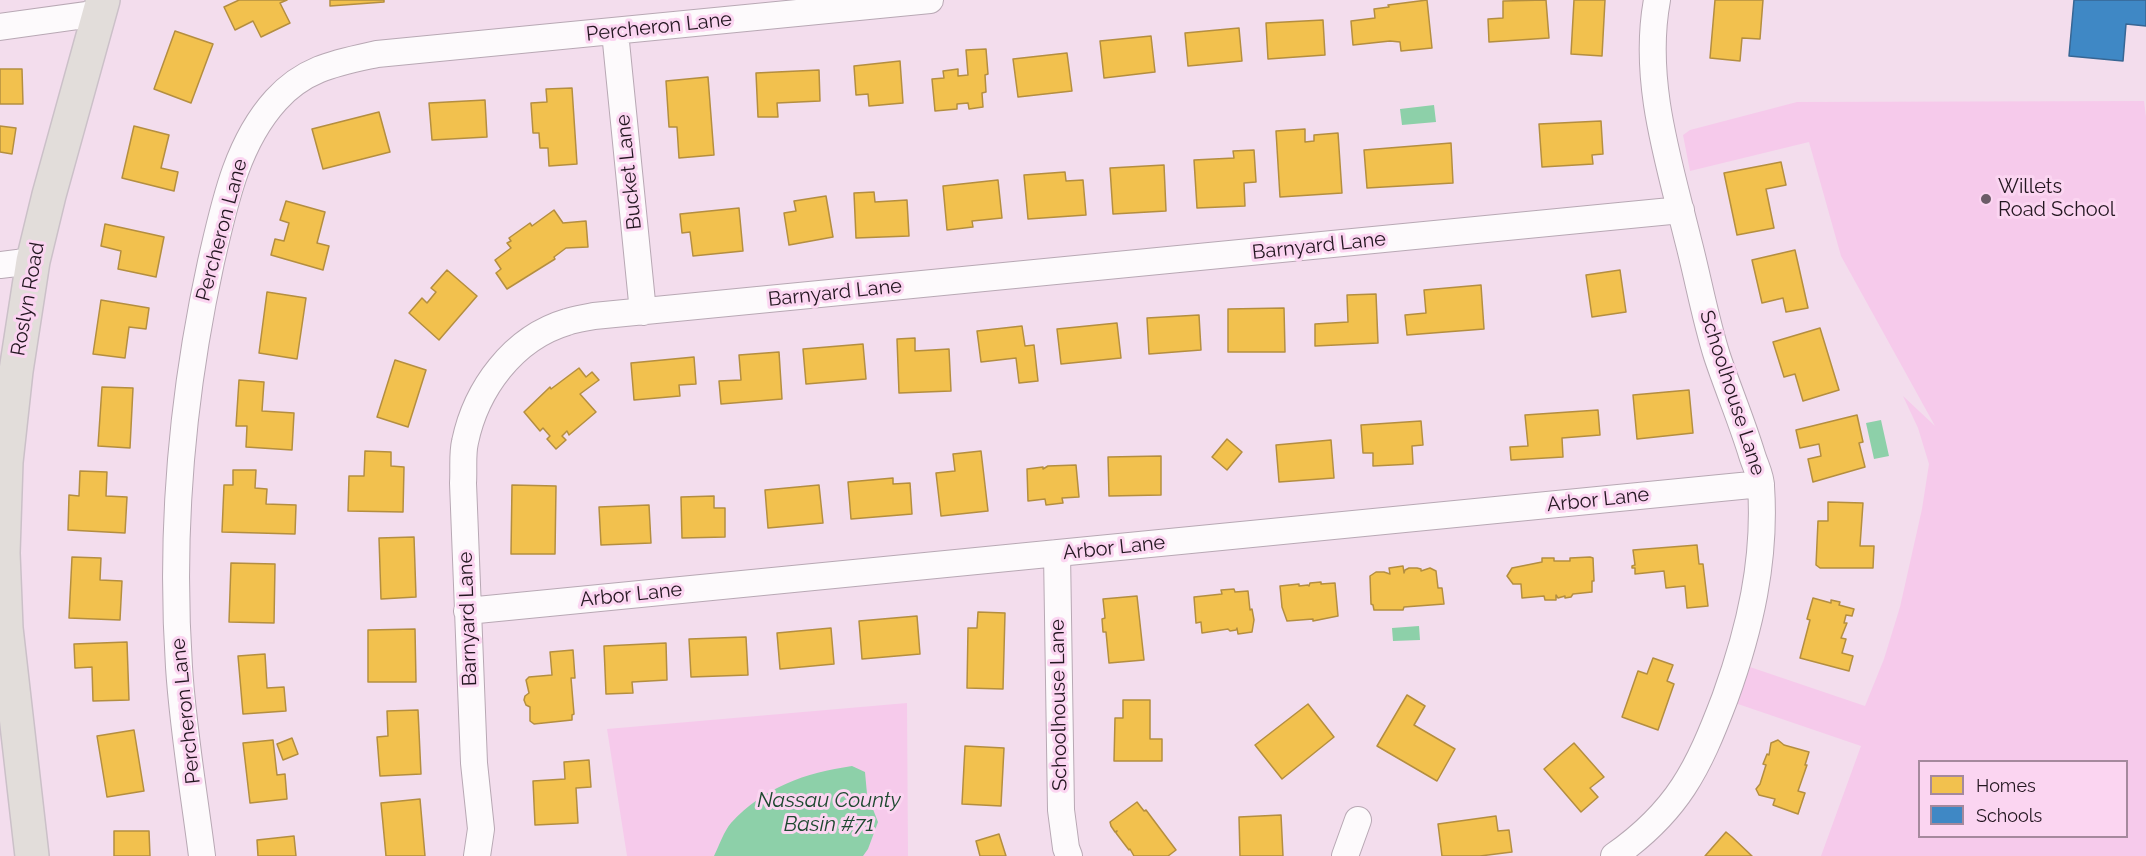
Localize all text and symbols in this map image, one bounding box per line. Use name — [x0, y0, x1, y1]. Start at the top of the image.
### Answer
street label: Percheron Lane — [585, 7, 733, 47]
street label: Bucket Lane — [611, 113, 647, 231]
street label: Percheron Lane — [191, 156, 253, 304]
place label: Willets Road School — [1998, 175, 2115, 222]
marker: Willets Road School — [1979, 192, 1993, 206]
street label: Barnyard Lane — [1251, 227, 1387, 265]
street label: Roslyn Road — [6, 240, 50, 358]
street label: Barnyard Lane — [767, 274, 903, 312]
street label: Schoolhouse Lane — [1694, 308, 1770, 478]
street label: Arbor Lane — [1546, 483, 1650, 517]
street label: Arbor Lane — [1062, 531, 1166, 565]
street label: Barnyard Lane — [454, 551, 482, 687]
street label: Arbor Lane — [579, 578, 683, 612]
street label: Schoolhouse Lane — [1046, 619, 1072, 791]
street label: Percheron Lane — [166, 637, 206, 785]
legend — [1918, 760, 2128, 838]
text: Homes — [1976, 775, 2036, 796]
water label: Nassau County Basin #71 — [757, 788, 901, 838]
text: Schools — [1976, 805, 2042, 826]

